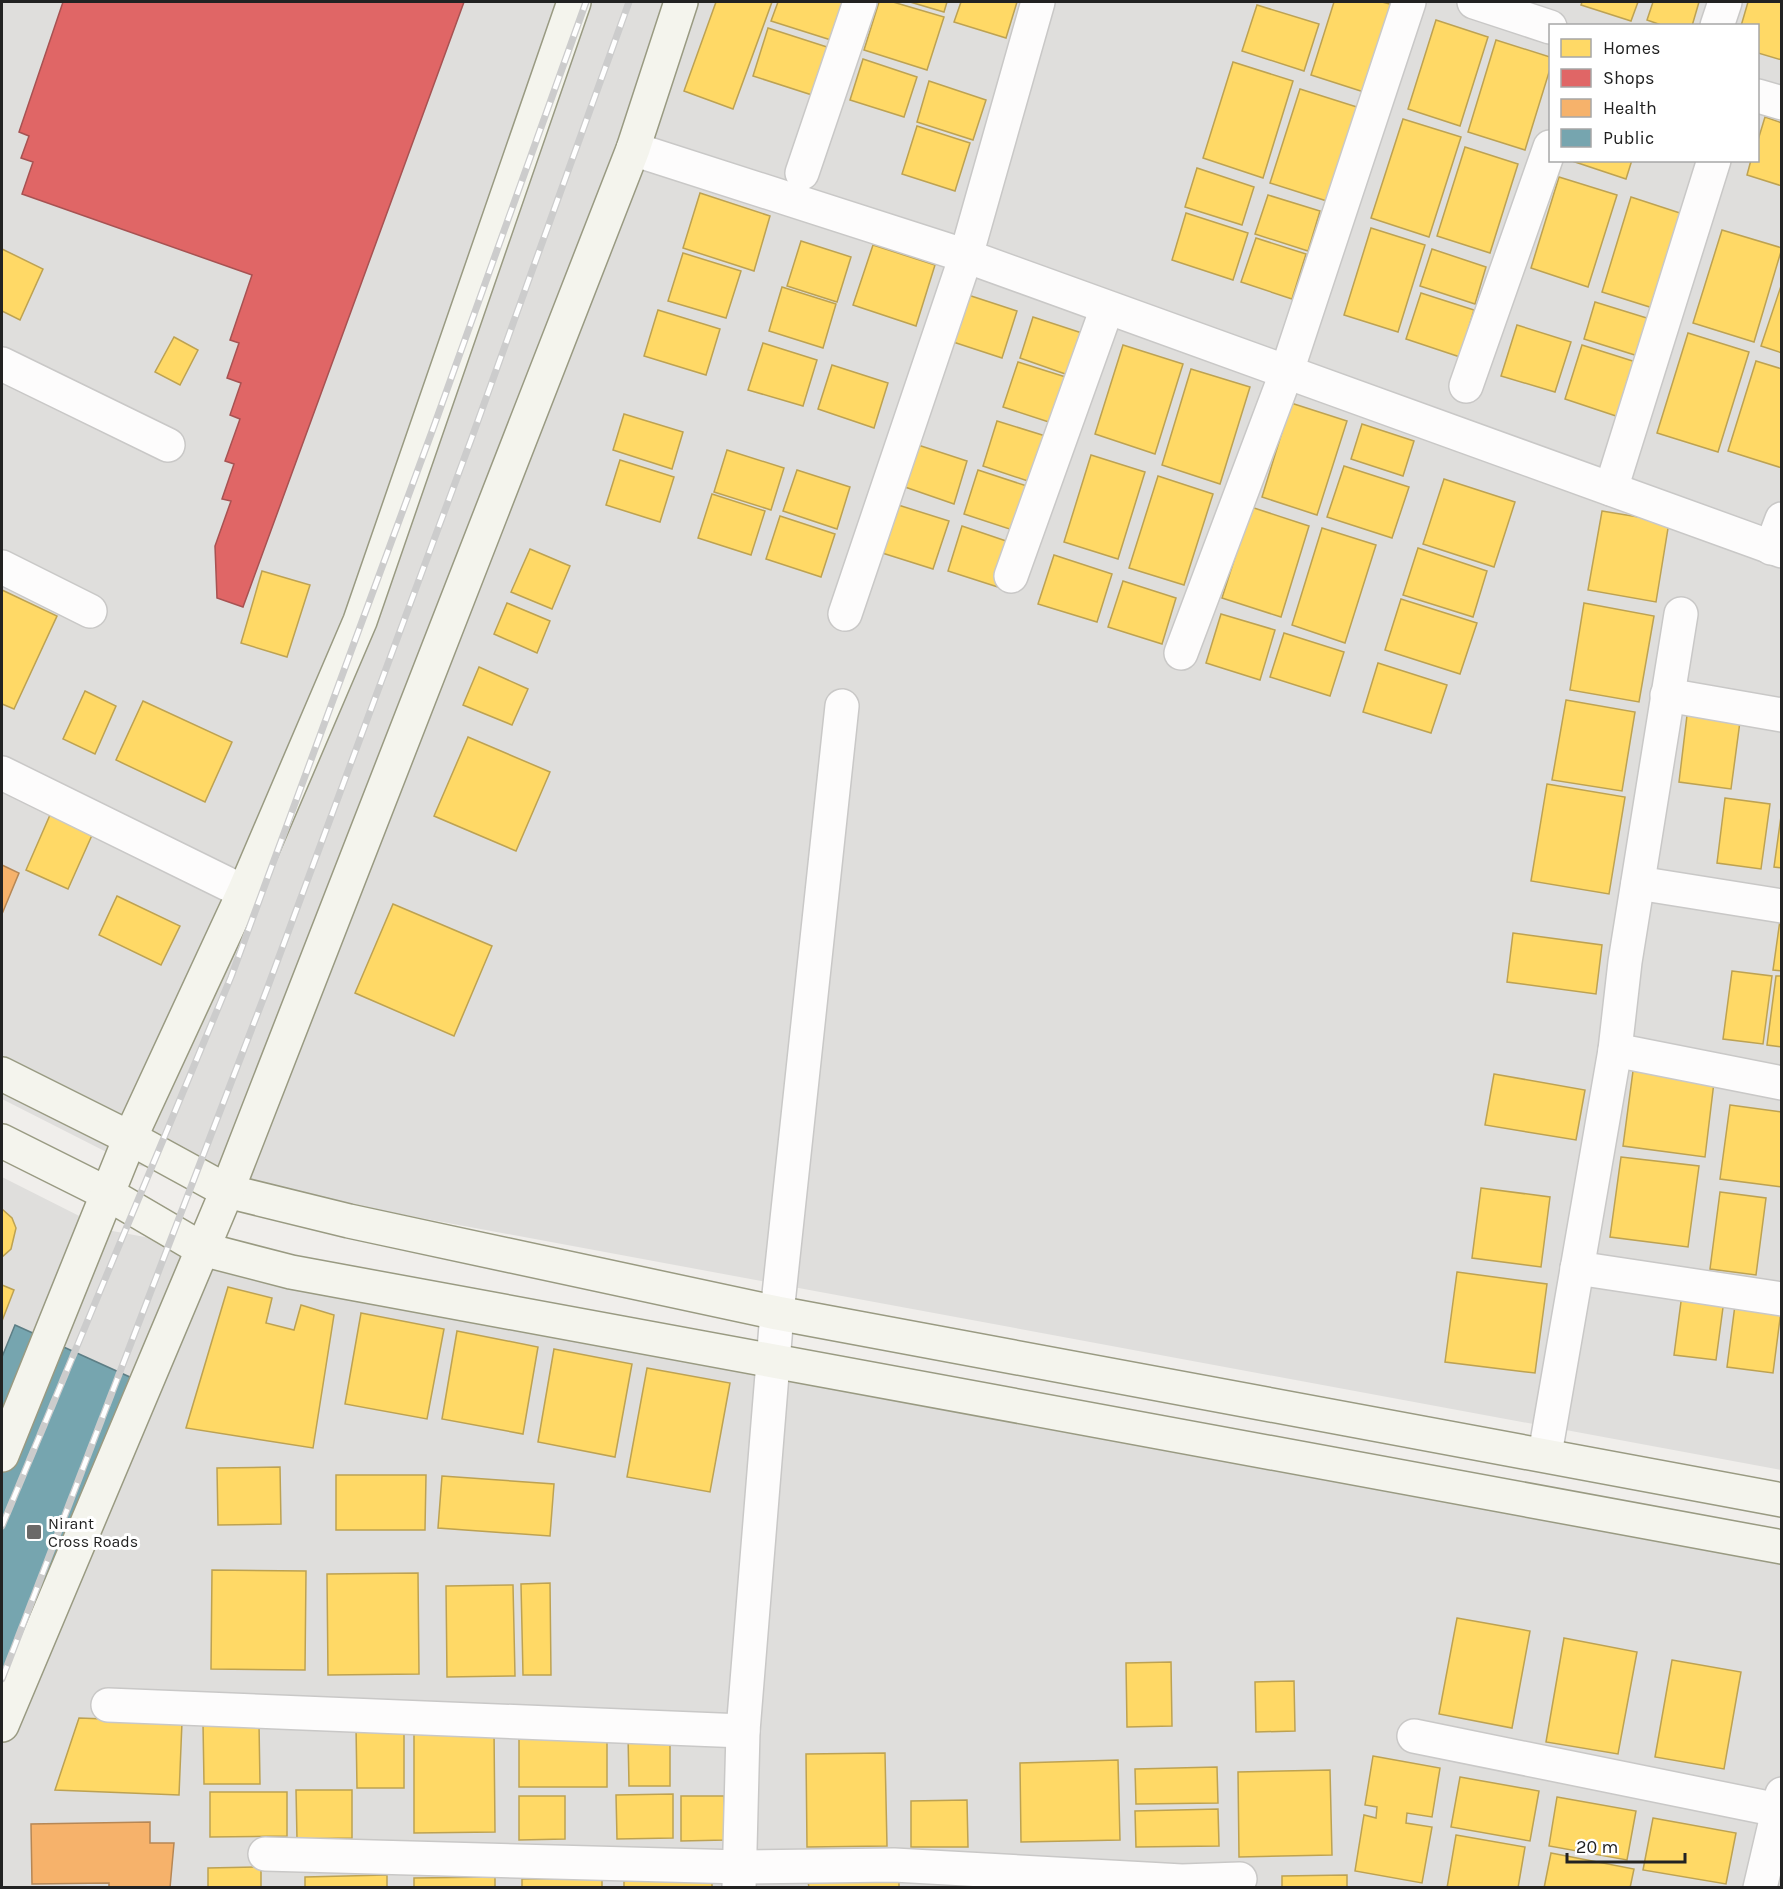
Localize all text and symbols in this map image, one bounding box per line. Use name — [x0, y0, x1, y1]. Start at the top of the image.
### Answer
legend — [1549, 24, 1759, 162]
text: Homes — [1603, 37, 1660, 59]
text: Shops — [1603, 67, 1655, 89]
text: Health — [1603, 97, 1657, 119]
text: Public — [1603, 127, 1654, 149]
place label: Nirant Cross Roads — [48, 1514, 138, 1551]
marker: Nirant Cross Roads — [25, 1523, 43, 1541]
scale bar — [1567, 1826, 1686, 1864]
text: 20 m — [1576, 1836, 1618, 1858]

